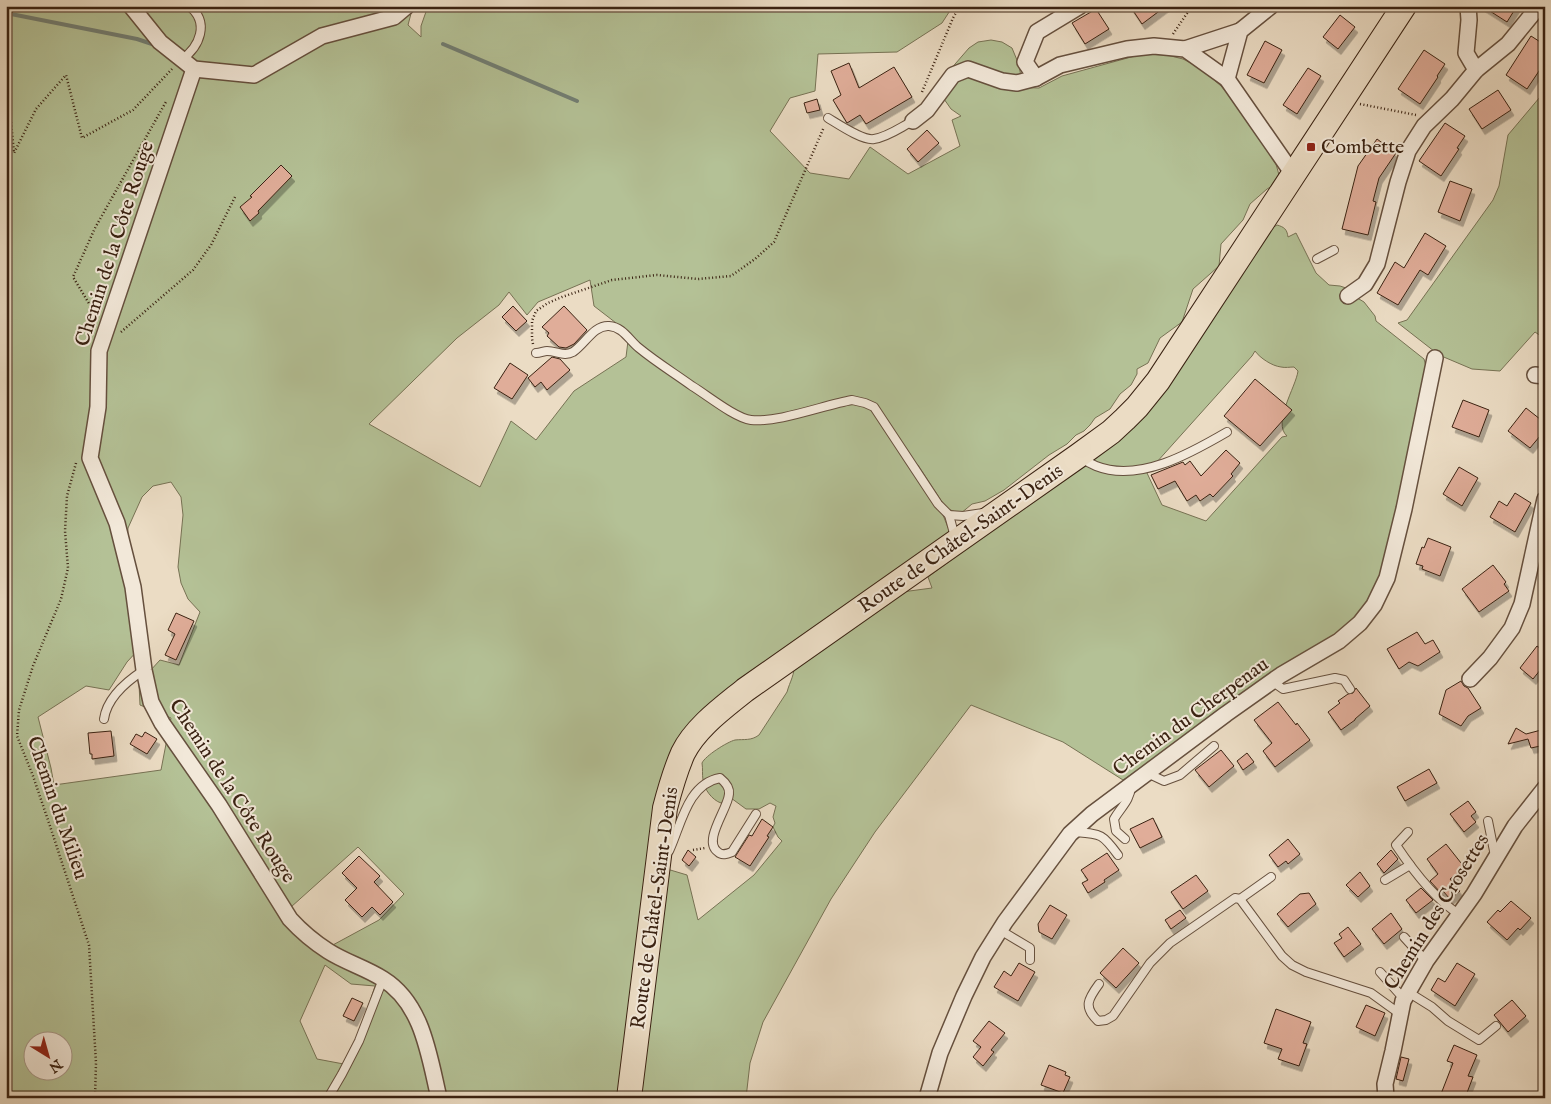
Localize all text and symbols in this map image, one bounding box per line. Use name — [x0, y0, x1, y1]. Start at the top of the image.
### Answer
place label: Combette — [1321, 135, 1404, 160]
street label: Chemin de la Côte Rouge — [70, 138, 160, 350]
marker: Combette — [1305, 141, 1317, 153]
street label: Route de Châtel-Saint-Denis — [854, 459, 1068, 619]
street label: Chemin du Cherpenau — [1108, 652, 1274, 782]
street label: Chemin de la Côte Rouge — [163, 694, 301, 888]
street label: Chemin du Milieu — [21, 733, 93, 883]
street label: Route de Châtel-Saint-Denis — [626, 785, 684, 1031]
street label: Chemin des Crosettes — [1379, 829, 1495, 995]
north arrow — [22, 1032, 72, 1082]
text: N — [45, 1054, 66, 1076]

